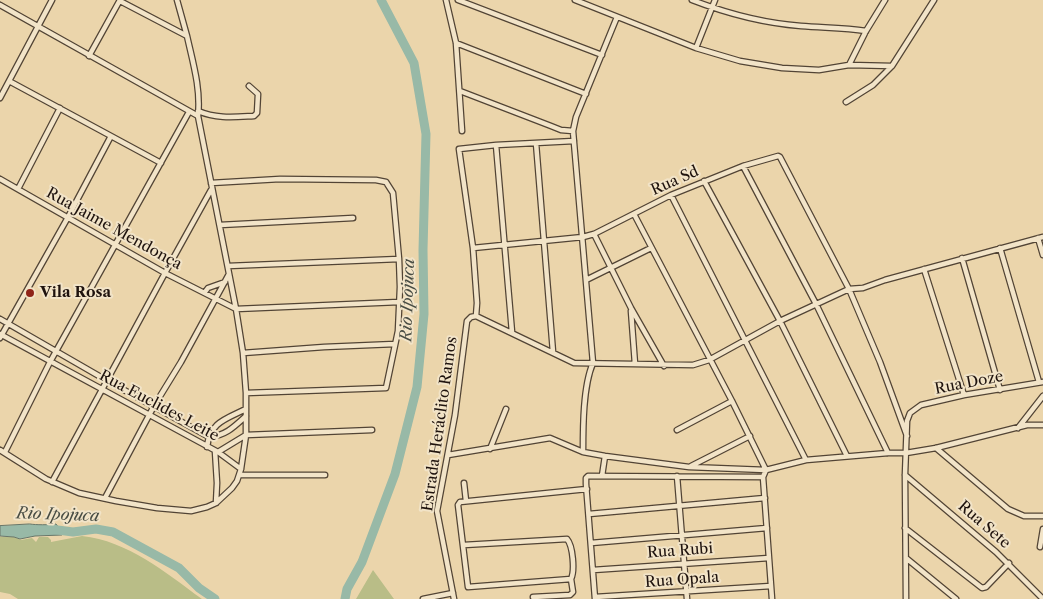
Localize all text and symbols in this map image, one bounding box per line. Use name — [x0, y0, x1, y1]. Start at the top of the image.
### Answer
street label: Rua Sd — [648, 163, 702, 199]
street label: Rua Jaime Mendonça — [43, 184, 185, 274]
water label: Rio Ipojuca — [397, 258, 419, 342]
place label: Vila Rosa — [40, 284, 111, 302]
marker: Vila Rosa — [24, 287, 36, 299]
street label: Estrada Heráclito Ramos — [419, 335, 461, 513]
street label: Rua Euclides Leite — [96, 367, 222, 445]
street label: Rua Doze — [933, 368, 1005, 398]
street label: Rua Sete — [954, 497, 1014, 553]
water label: Rio Ipojuca — [16, 504, 100, 526]
street label: Rua Rubi — [646, 540, 714, 562]
street label: Rua Opala — [644, 568, 720, 592]

